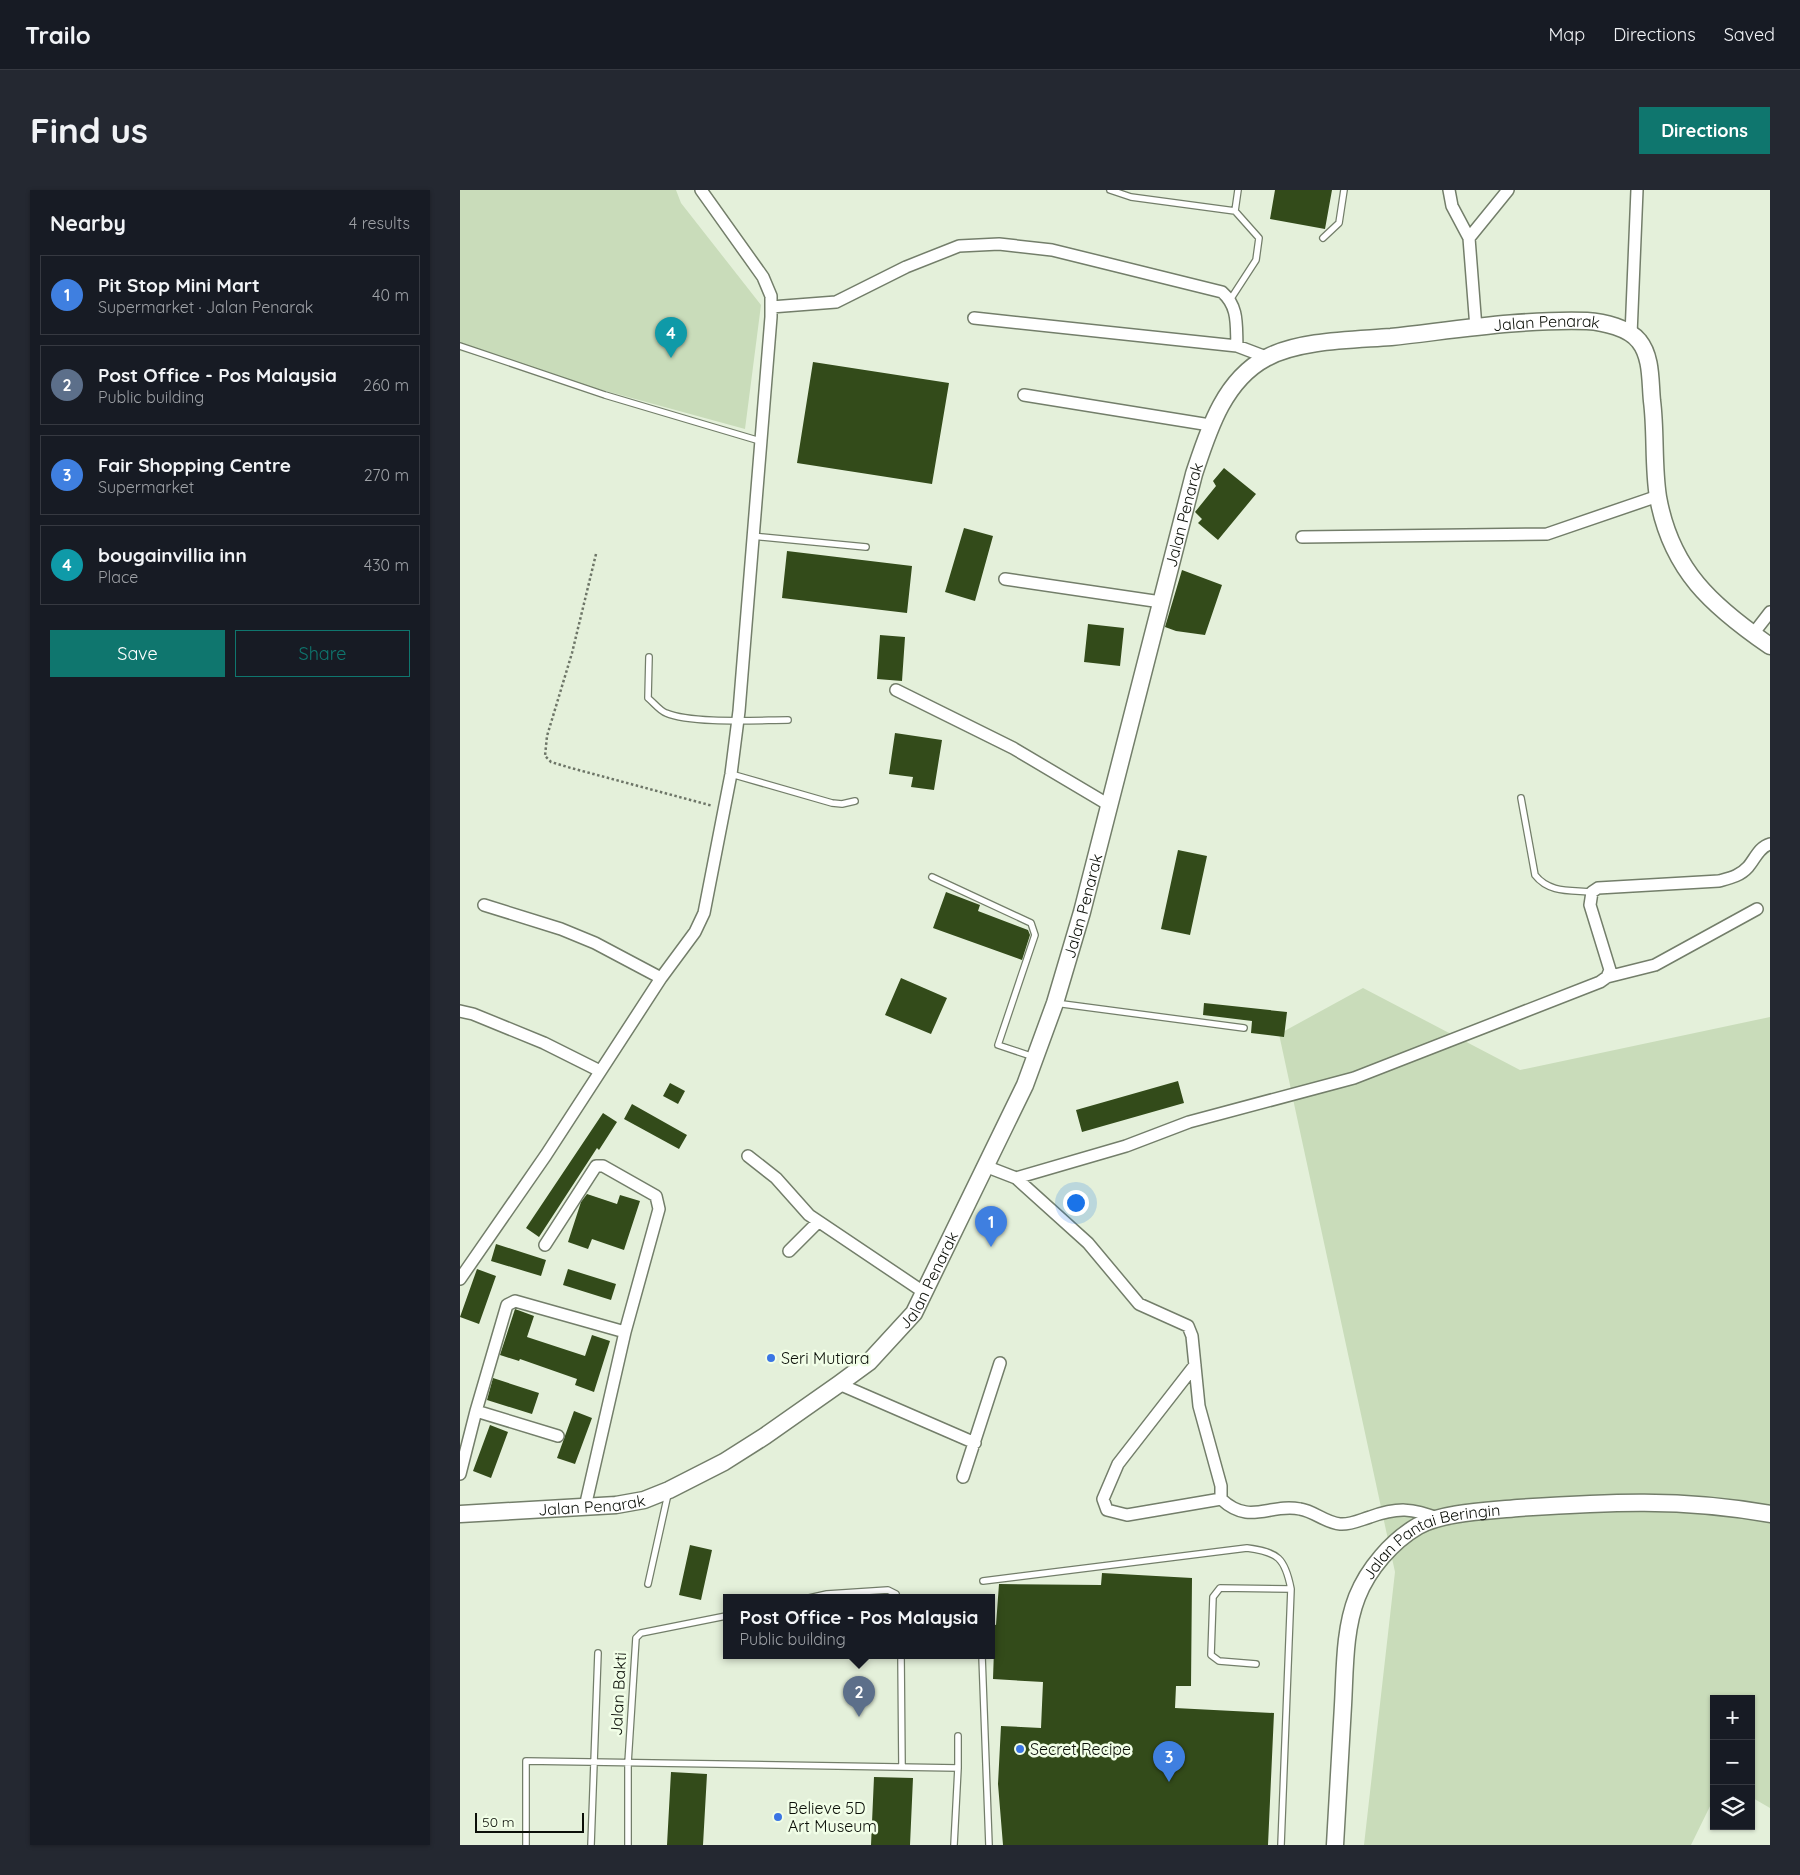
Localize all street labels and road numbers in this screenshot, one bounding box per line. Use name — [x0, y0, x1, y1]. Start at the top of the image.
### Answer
street label: Jalan Penarak — [1492, 311, 1601, 335]
street label: Jalan Penarak — [1161, 460, 1207, 569]
street label: Jalan Penarak — [1059, 852, 1107, 961]
street label: Jalan Penarak — [895, 1228, 962, 1333]
street label: Jalan Penarak — [538, 1490, 647, 1519]
street label: Jalan Pantai Beringin — [1358, 1500, 1501, 1583]
street label: Jalan Bakti — [606, 1652, 630, 1736]

